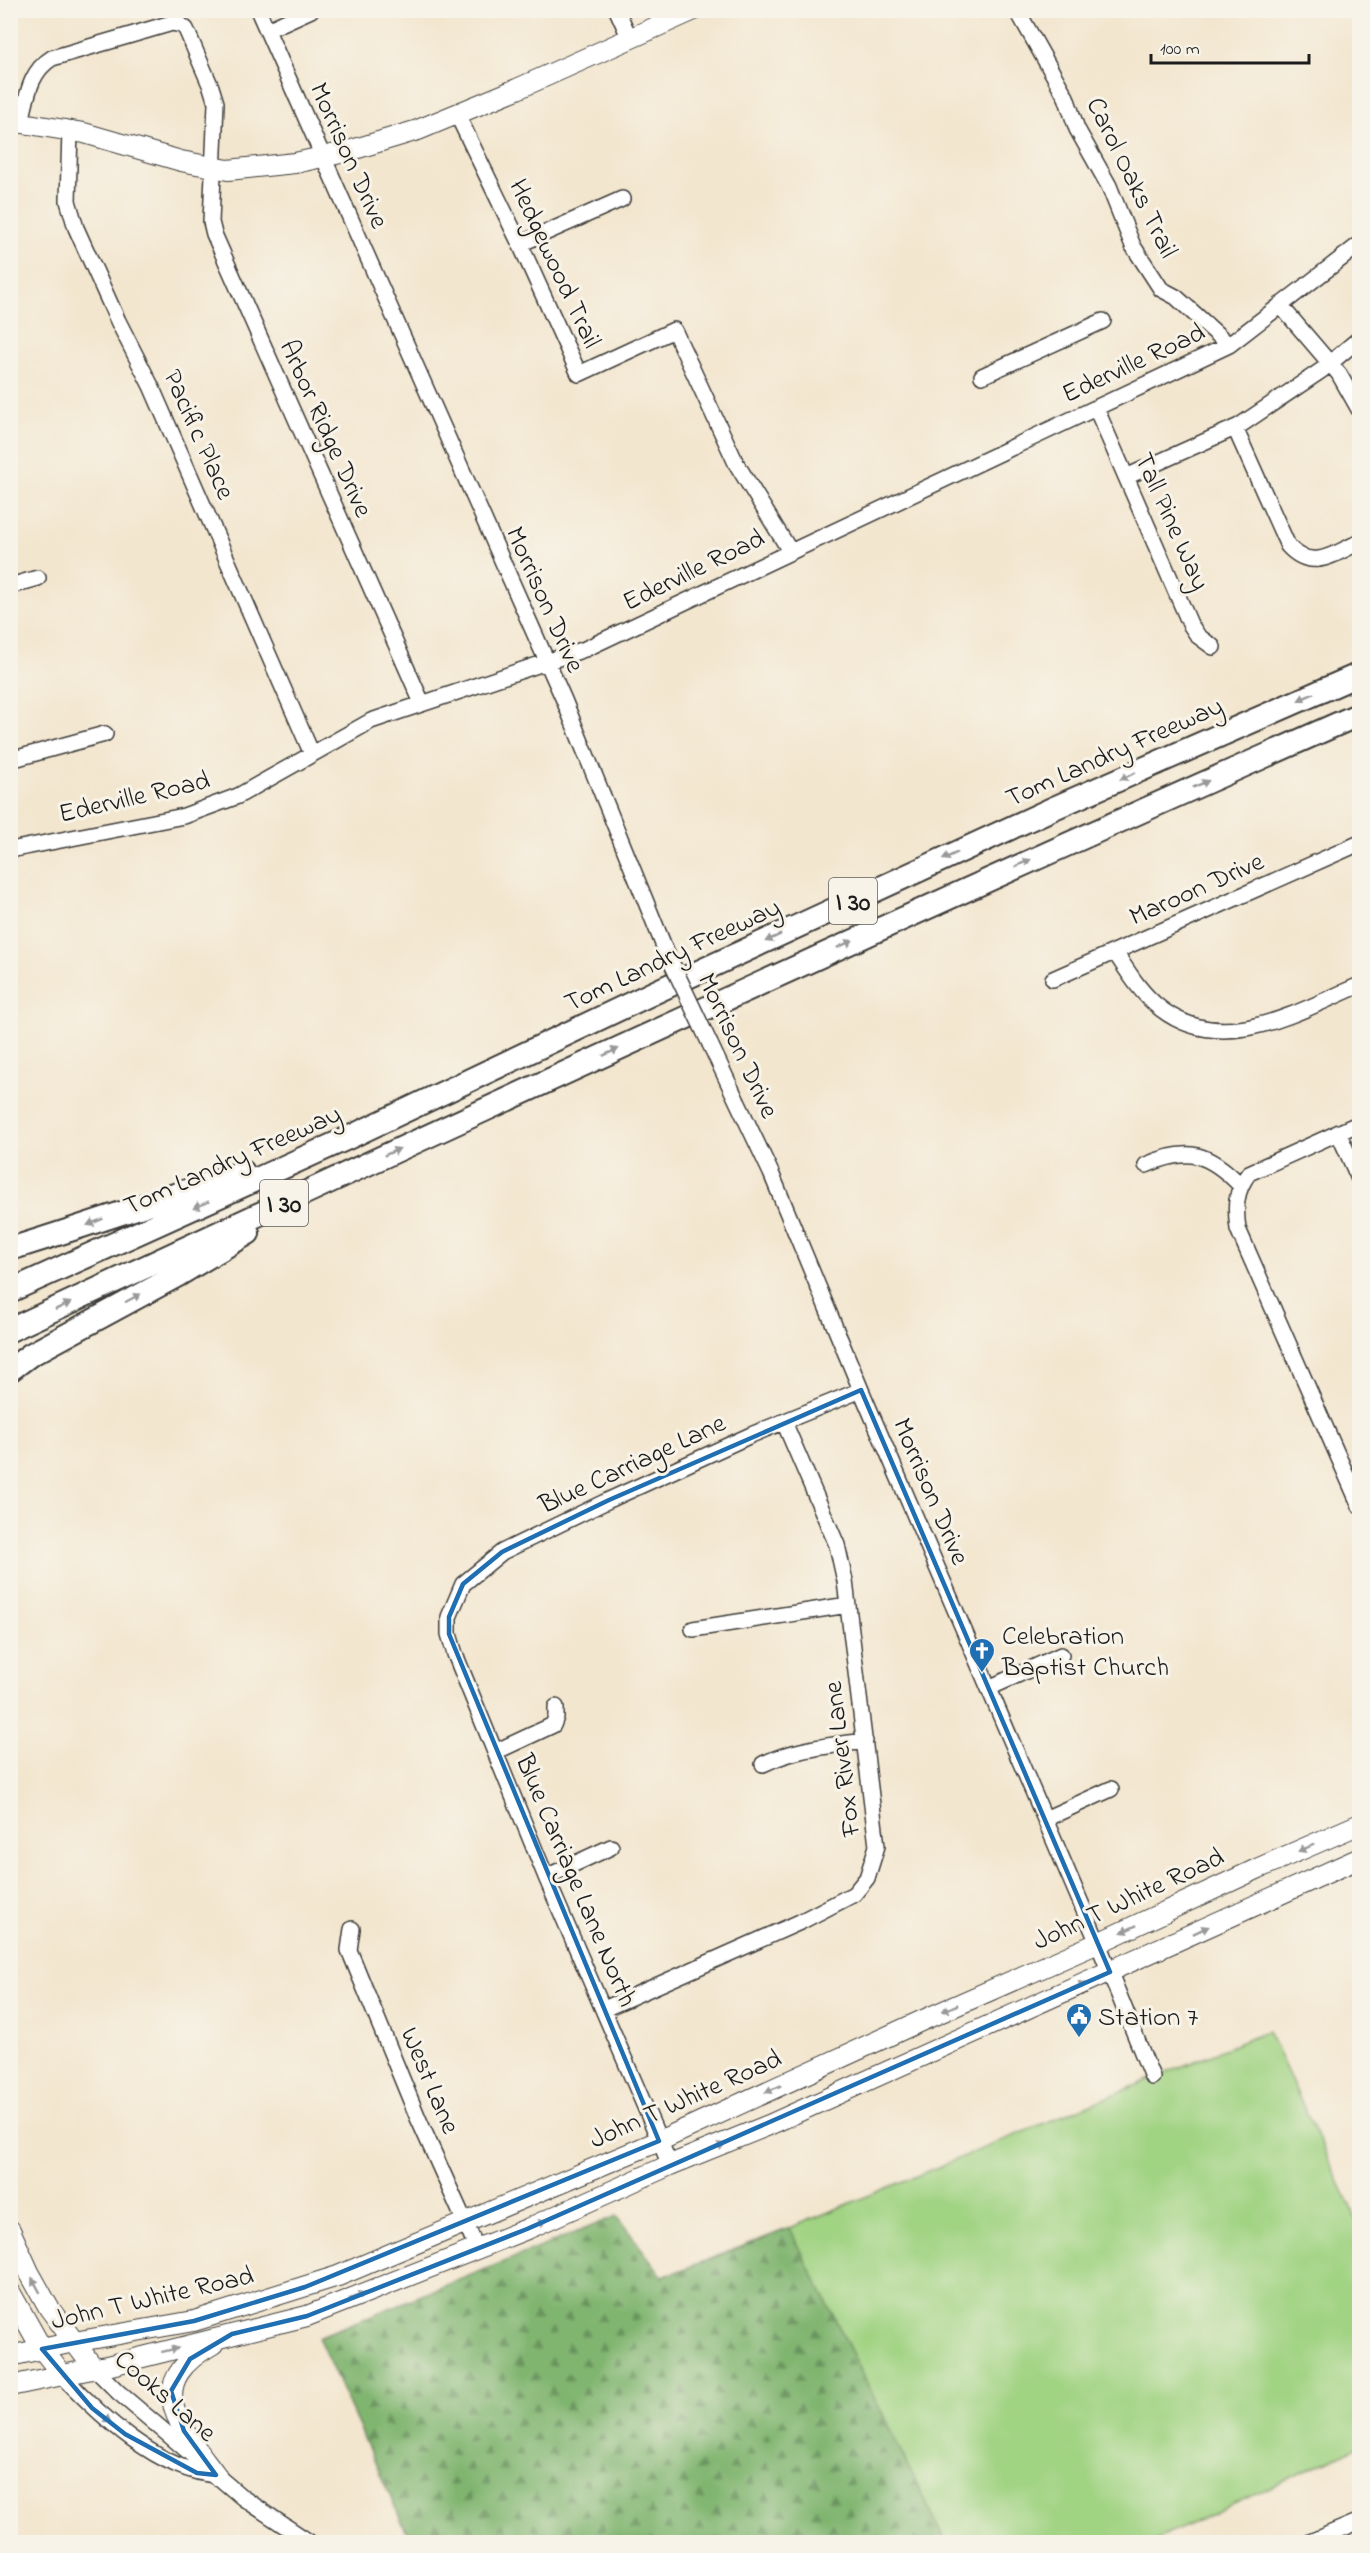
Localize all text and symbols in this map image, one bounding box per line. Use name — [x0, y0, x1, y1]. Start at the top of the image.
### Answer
scale bar — [1151, 27, 1308, 65]
text: 100 m — [1160, 37, 1200, 63]
street label: Morrison Drive — [298, 77, 398, 236]
street label: Carol Oaks Trail — [1075, 91, 1187, 265]
street label: Hedgewood Trail — [498, 173, 610, 355]
street label: Ederville Road — [1056, 314, 1212, 414]
street label: Arbor Ridge Drive — [268, 334, 382, 525]
street label: Pacific Place — [152, 364, 244, 507]
street label: Tall Pine Way — [1123, 447, 1219, 597]
street label: Ederville Road — [616, 520, 772, 623]
street label: Morrison Drive — [494, 521, 594, 680]
street label: Tom Landry Freeway — [1000, 688, 1230, 819]
one-way arrow — [1297, 693, 1315, 703]
street label: Ederville Road — [55, 762, 214, 835]
one-way arrow — [1118, 771, 1136, 781]
one-way arrow — [1192, 779, 1210, 788]
street label: Maroon Drive — [1123, 843, 1271, 937]
one-way arrow — [941, 852, 958, 861]
one-way arrow — [1014, 859, 1031, 868]
road number: I 30 — [829, 878, 877, 924]
street label: Tom Landry Freeway — [559, 889, 788, 1023]
one-way arrow — [764, 933, 781, 942]
one-way arrow — [837, 940, 854, 949]
street label: Morrison Drive — [686, 967, 788, 1126]
one-way arrow — [602, 1047, 620, 1057]
street label: Tom Landry Freeway — [118, 1096, 348, 1227]
one-way arrow — [384, 1148, 401, 1157]
road number: I 30 — [260, 1180, 308, 1226]
one-way arrow — [192, 1200, 210, 1210]
one-way arrow — [86, 1217, 104, 1227]
one-way arrow — [125, 1294, 142, 1303]
one-way arrow — [55, 1301, 72, 1310]
street label: Blue Carriage Lane — [532, 1405, 734, 1526]
street label: Morrison Drive — [881, 1412, 979, 1572]
place label: Celebration Baptist Church — [1001, 1618, 1169, 1688]
church icon: Celebration Baptist Church — [967, 1636, 997, 1674]
street label: Fox River Lane — [815, 1678, 872, 1840]
street label: Blue Carriage Lane North — [503, 1748, 646, 2013]
street label: John T White Road — [1027, 1839, 1231, 1962]
one-way arrow — [1297, 1843, 1314, 1852]
one-way arrow — [1119, 1924, 1137, 1934]
one-way arrow — [1192, 1925, 1209, 1934]
one-way arrow — [1070, 1981, 1087, 1990]
place label: Station 7 — [1098, 1999, 1198, 2038]
public building icon: Station 7 — [1064, 2001, 1094, 2039]
one-way arrow — [941, 2003, 959, 2013]
street label: West Lane — [389, 2022, 469, 2141]
street label: John T White Road — [584, 2040, 788, 2160]
one-way arrow — [764, 2084, 782, 2094]
one-way arrow — [708, 2142, 726, 2151]
one-way arrow — [529, 2219, 547, 2228]
street label: John T White Road — [47, 2257, 258, 2342]
one-way arrow — [31, 2276, 41, 2293]
one-way arrow — [348, 2291, 366, 2300]
street label: Cooks Lane — [105, 2341, 225, 2453]
one-way arrow — [161, 2344, 179, 2354]
one-way arrow — [96, 2411, 112, 2424]

